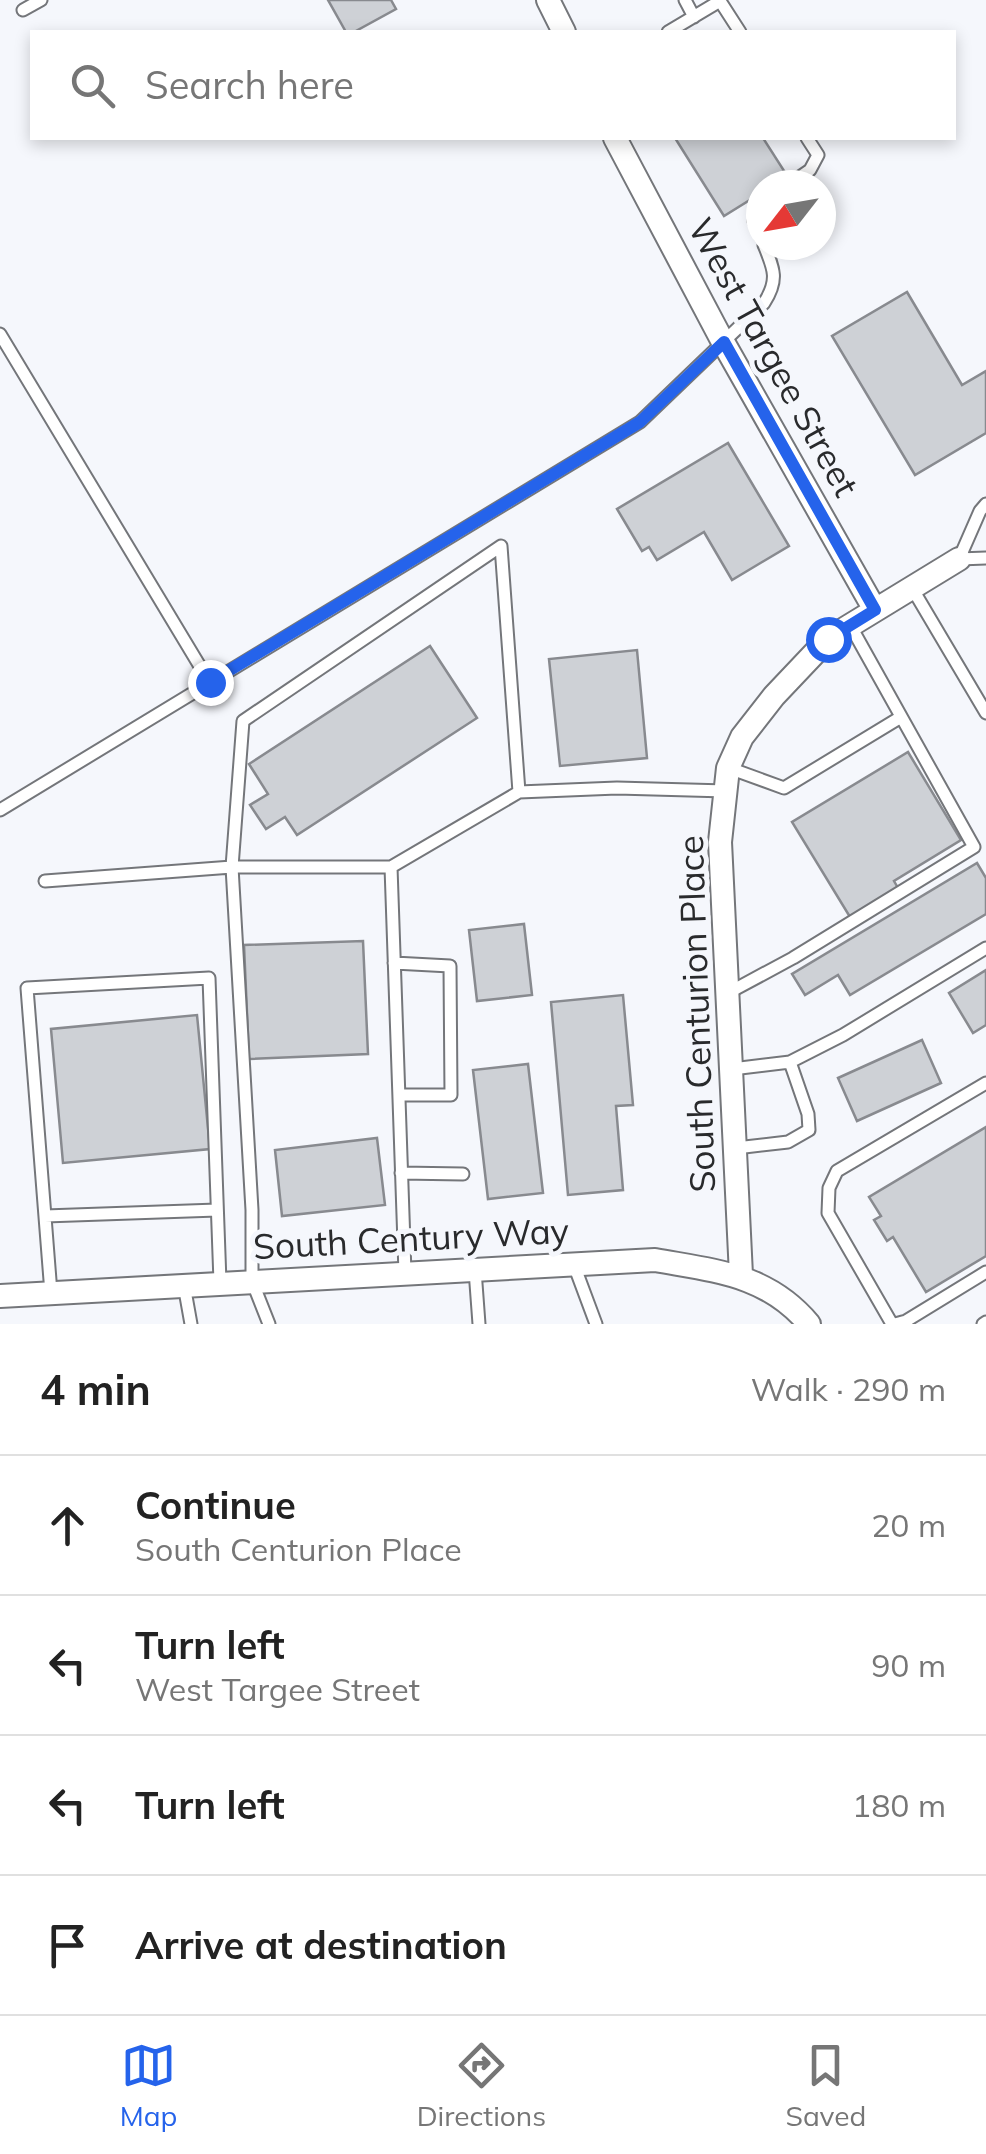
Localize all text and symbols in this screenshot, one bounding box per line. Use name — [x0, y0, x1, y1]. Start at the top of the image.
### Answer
search box — [30, 30, 956, 140]
icon: search — [65, 58, 120, 113]
text: Search here — [145, 61, 354, 109]
north arrow — [746, 170, 836, 260]
street label: West Targee Street — [679, 210, 869, 504]
route start — [806, 617, 852, 663]
route end — [188, 660, 234, 706]
street label: South Centurion Place — [668, 835, 724, 1193]
street label: South Century Way — [252, 1208, 571, 1268]
text: 4 min — [40, 1363, 151, 1416]
text: Walk · 290 m — [751, 1369, 946, 1409]
text: Continue — [135, 1481, 296, 1529]
icon: ahead — [40, 1498, 95, 1553]
text: 20 m — [871, 1505, 946, 1545]
text: South Centurion Place — [135, 1529, 462, 1569]
text: Turn left — [135, 1621, 285, 1669]
icon: left — [40, 1638, 95, 1693]
text: 90 m — [871, 1645, 946, 1685]
text: West Targee Street — [135, 1669, 420, 1709]
icon: left — [40, 1778, 95, 1833]
text: Turn left — [135, 1781, 285, 1829]
text: 180 m — [852, 1785, 946, 1825]
icon: arrive — [40, 1918, 95, 1973]
text: Arrive at destination — [135, 1921, 507, 1969]
tab: Map — [120, 2038, 177, 2133]
tab: Directions — [417, 2038, 546, 2133]
tab: Saved — [785, 2038, 866, 2133]

